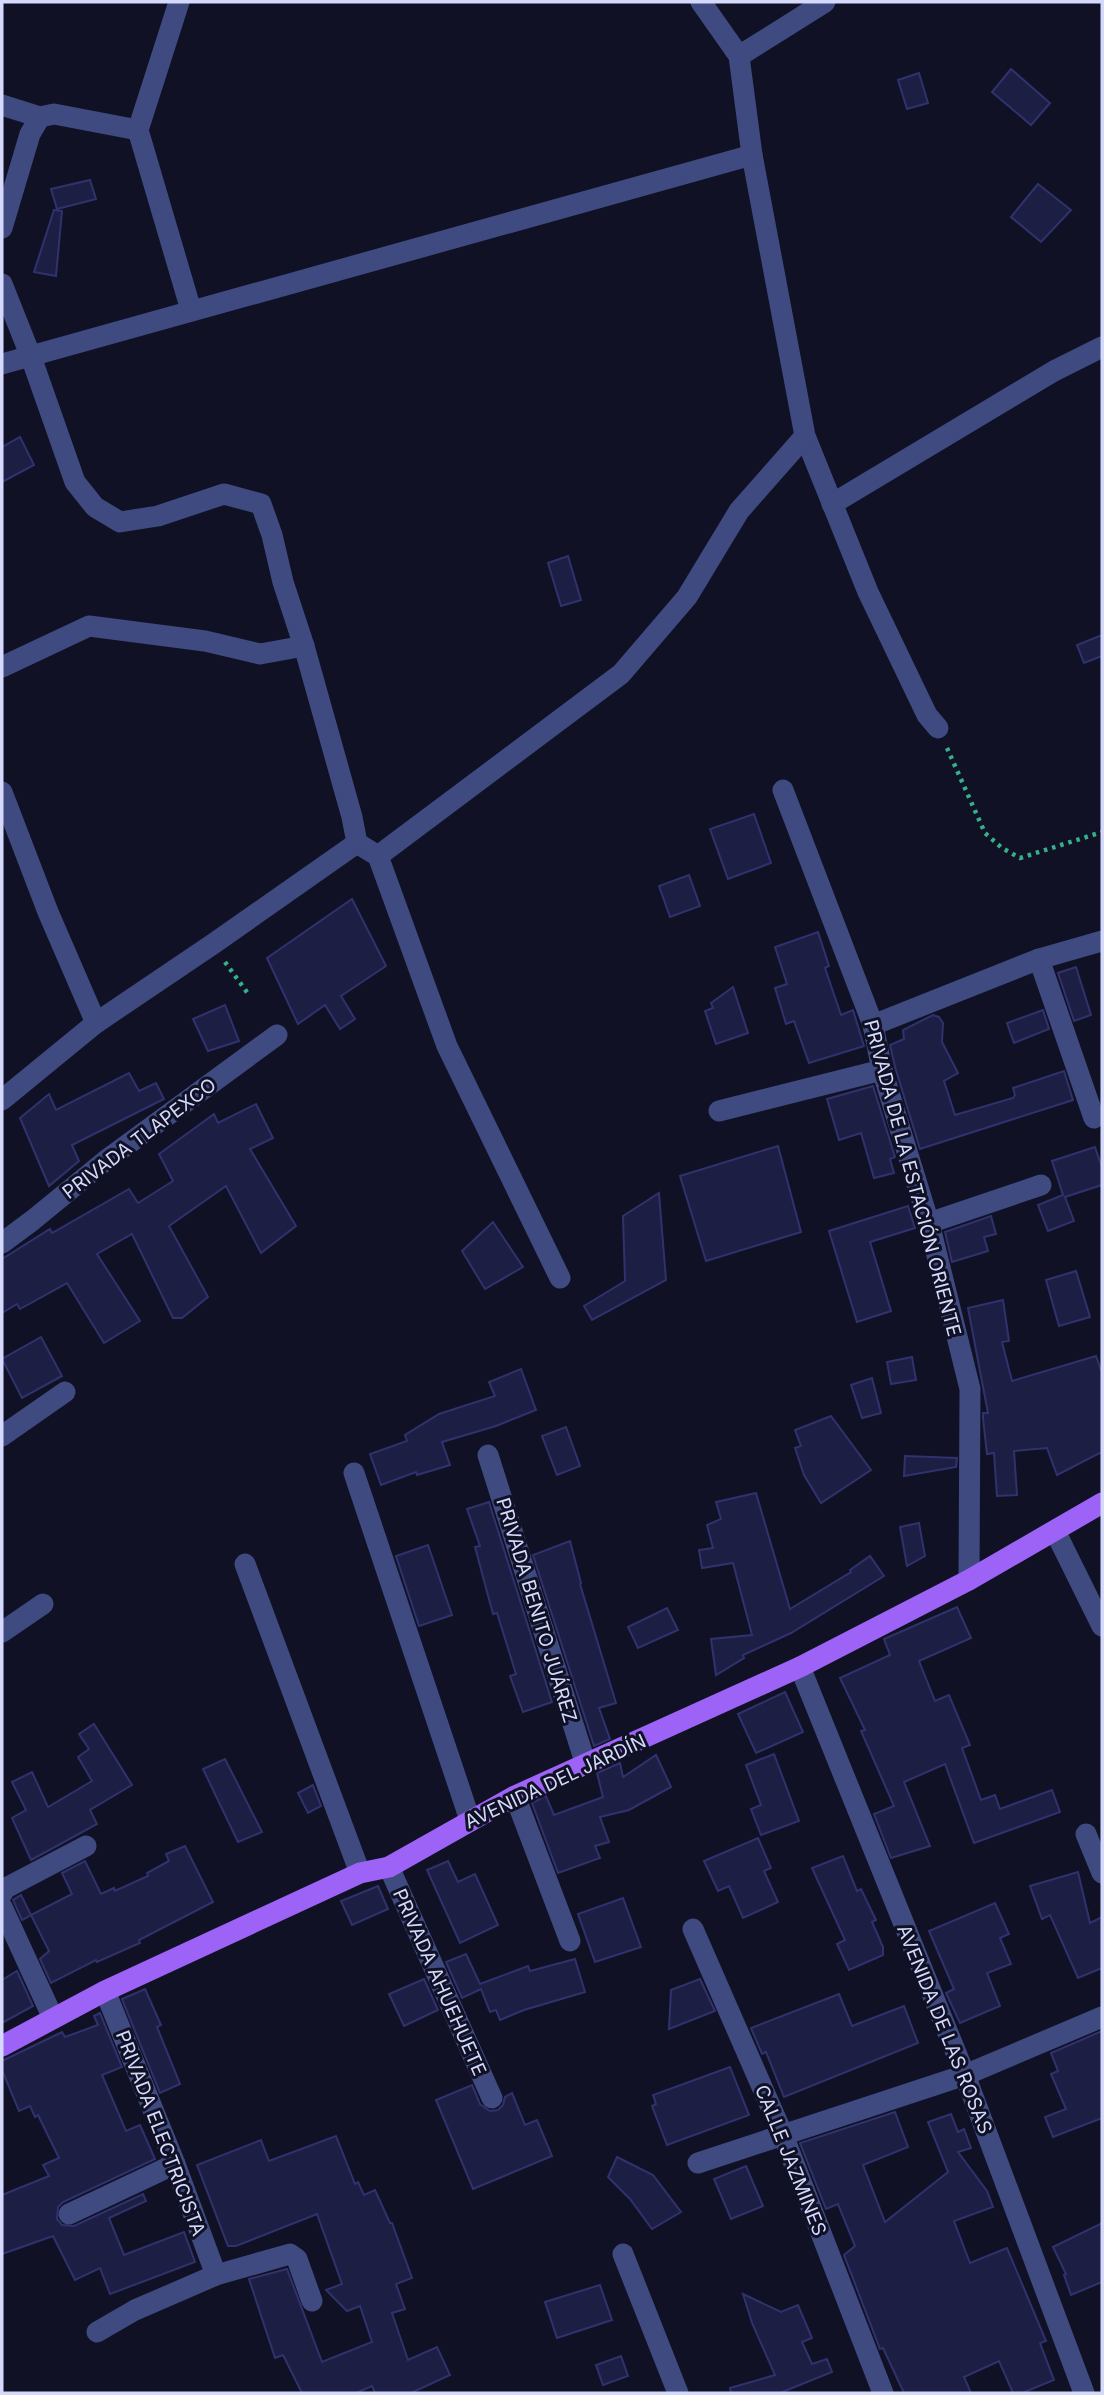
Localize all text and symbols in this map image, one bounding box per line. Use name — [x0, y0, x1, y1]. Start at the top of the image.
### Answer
street label: PRIVADA DE LA ESTACIÓN ORIENTE — [859, 1017, 966, 1339]
street label: PRIVADA TLAPEXCO — [58, 1073, 221, 1204]
street label: PRIVADA BENITO JUÁREZ — [491, 1495, 583, 1725]
street label: AVENIDA DEL JARDÍN — [460, 1728, 650, 1834]
street label: PRIVADA AHUEHUETE — [388, 1885, 491, 2079]
street label: AVENIDA DE LAS ROSAS — [892, 1921, 997, 2137]
street label: PRIVADA ELECTRICISTA — [111, 2027, 210, 2239]
street label: CALLE JAZMINES — [750, 2081, 831, 2239]

